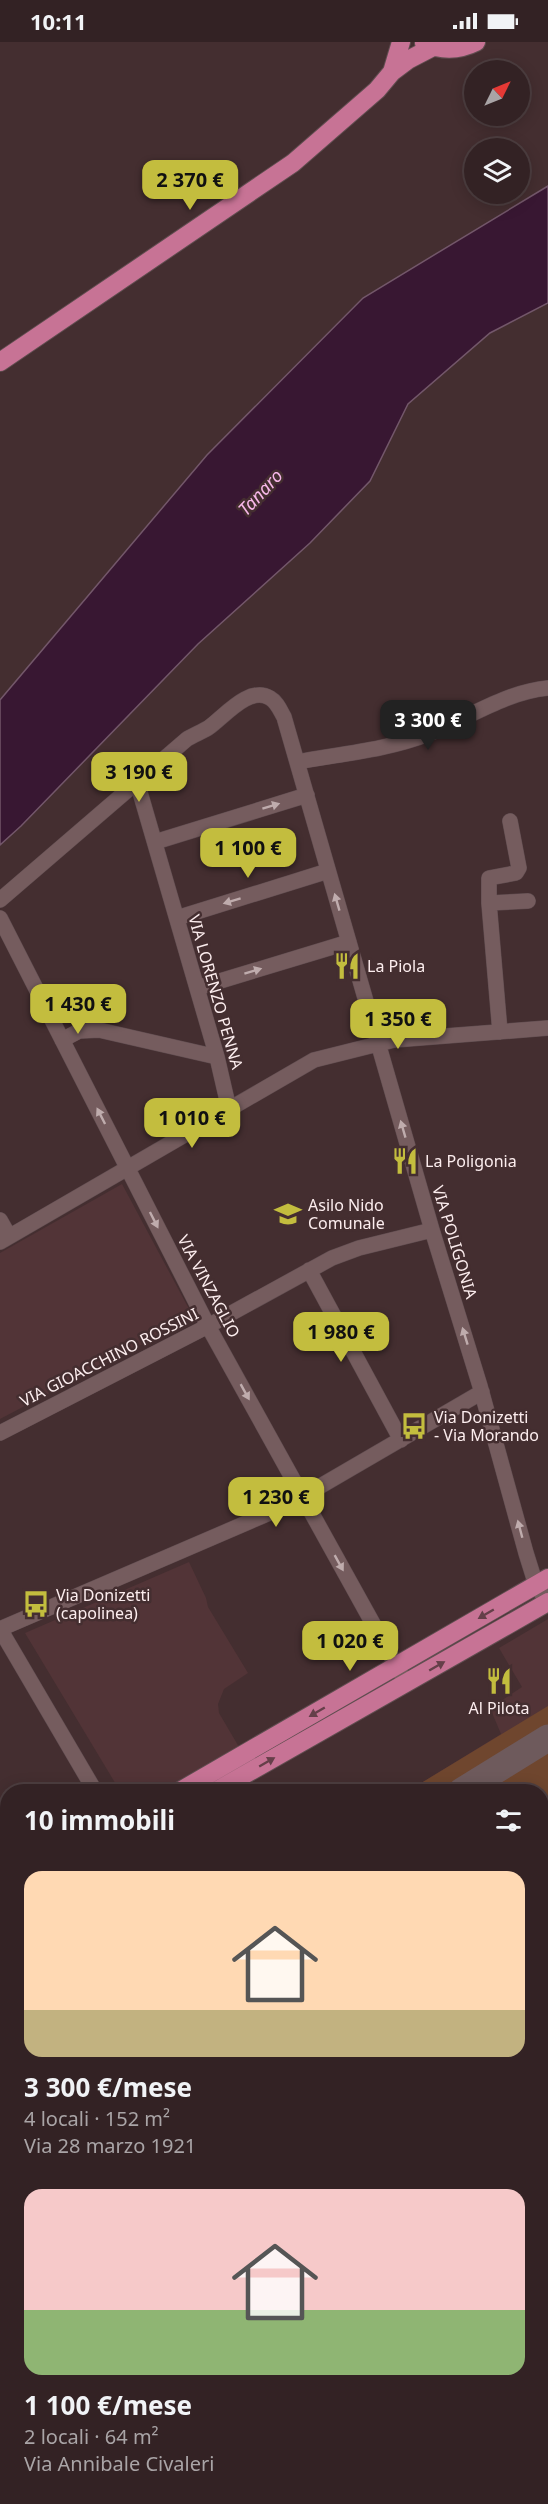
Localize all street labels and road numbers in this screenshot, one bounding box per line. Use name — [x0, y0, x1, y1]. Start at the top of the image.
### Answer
street label: VIA LORENZO PENNA — [183, 912, 249, 1073]
street label: VIA POLIGONIA — [427, 1183, 483, 1302]
street label: VIA VINZAGLIO — [173, 1231, 245, 1341]
street label: VIA GIOACCHINO ROSSINI — [16, 1302, 202, 1412]

